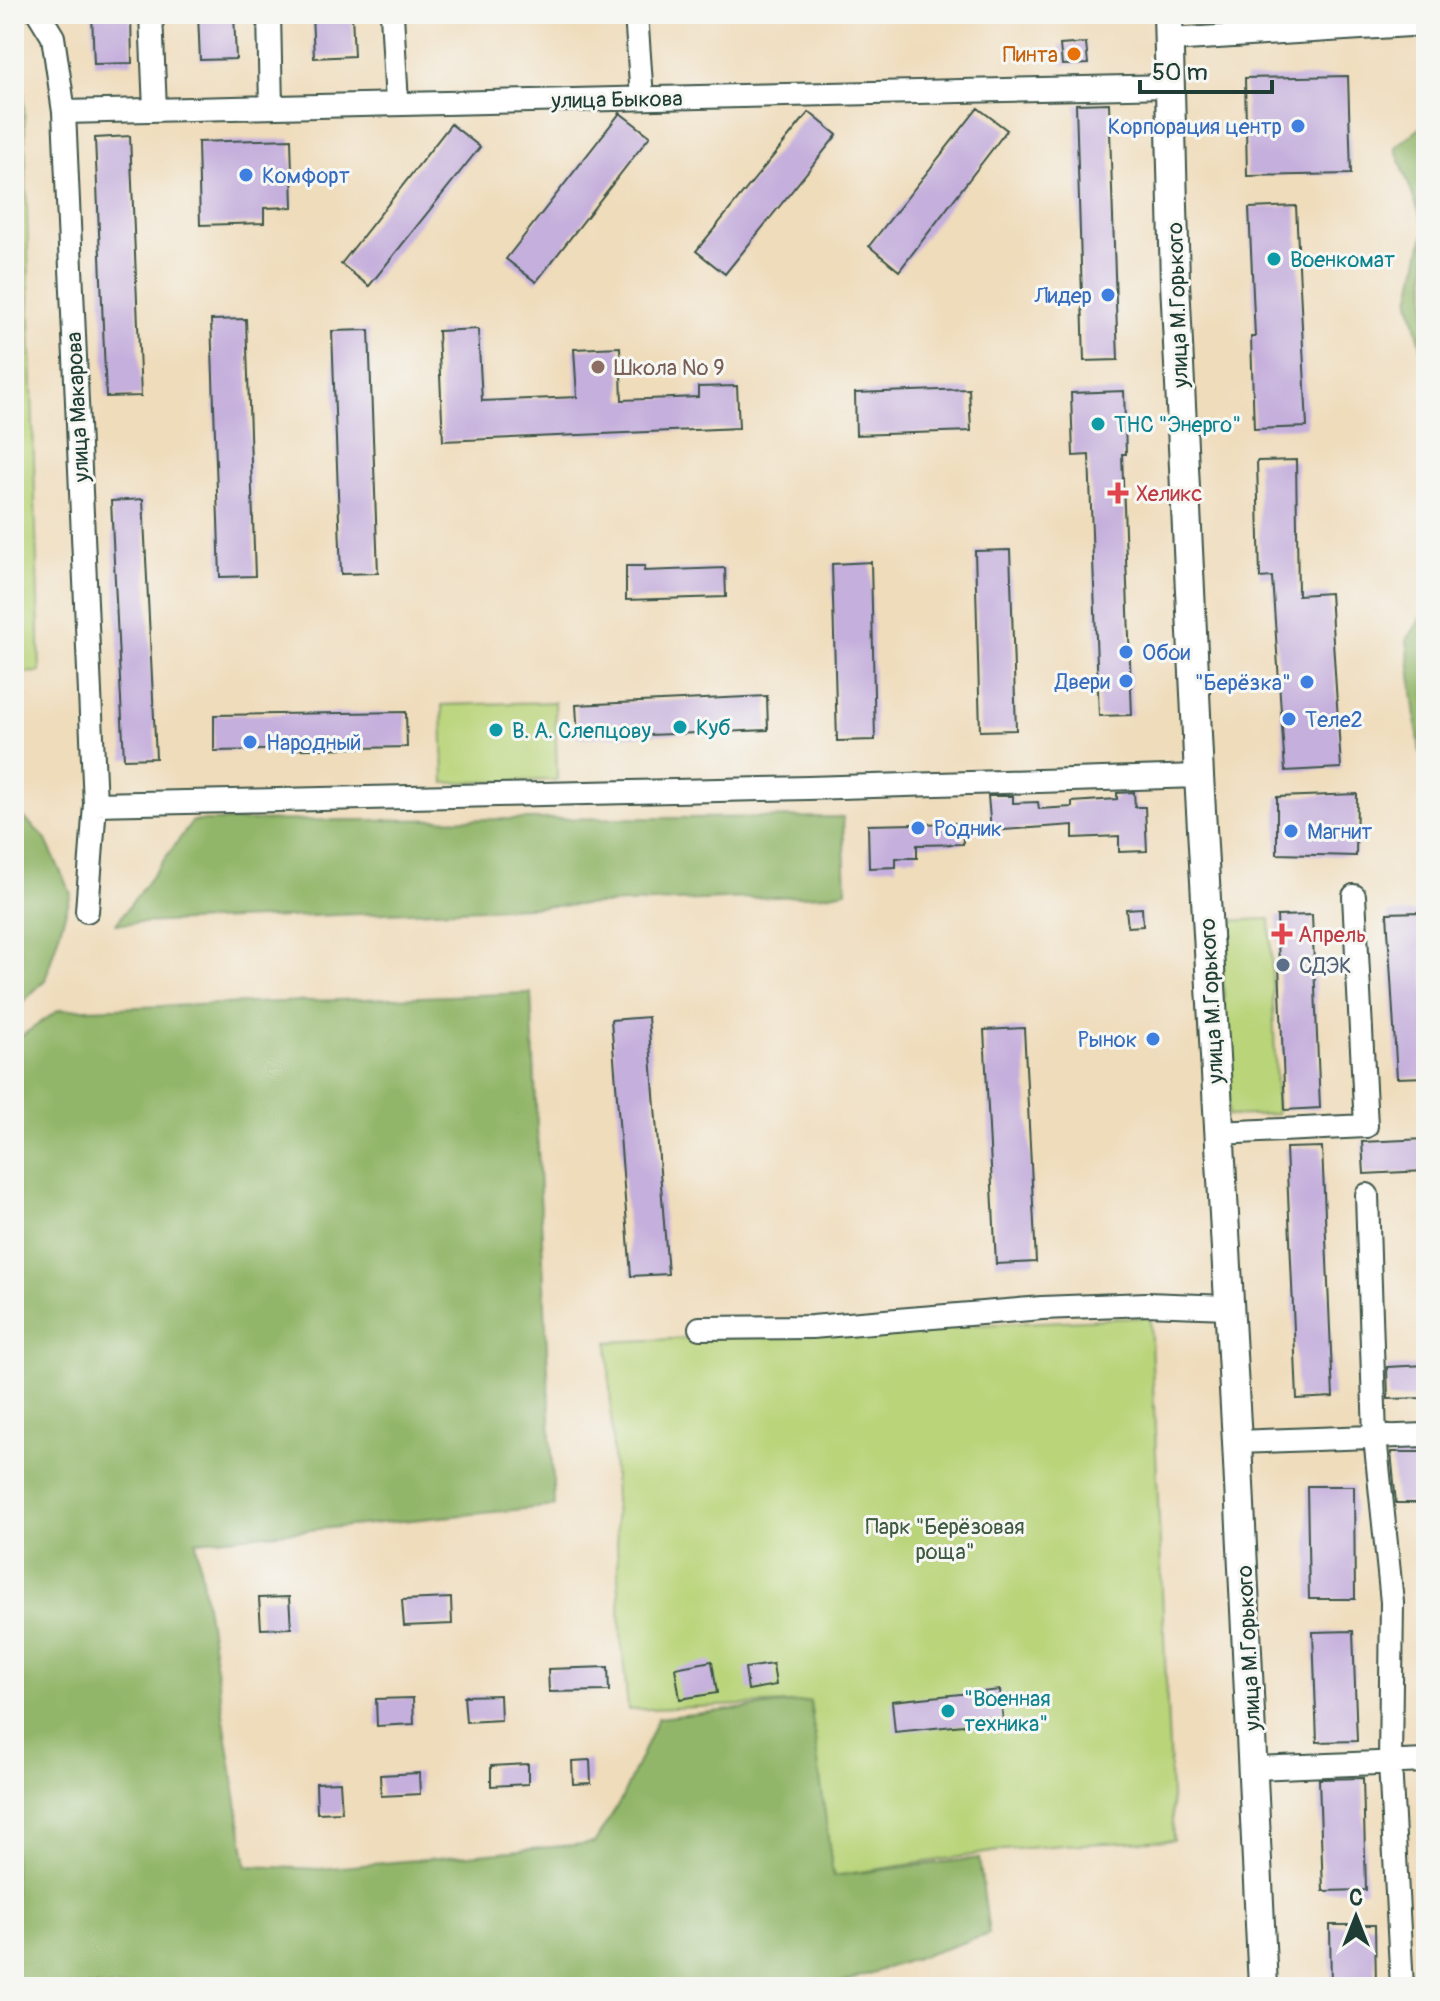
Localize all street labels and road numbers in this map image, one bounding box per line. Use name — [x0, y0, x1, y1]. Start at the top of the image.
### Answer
street label: улица Быкова — [550, 85, 683, 115]
street label: улица М.Горького — [1161, 222, 1195, 389]
street label: улица Макарова — [60, 331, 96, 484]
street label: улица М.Горького — [1194, 917, 1230, 1085]
street label: улица М.Горького — [1231, 1564, 1267, 1732]

